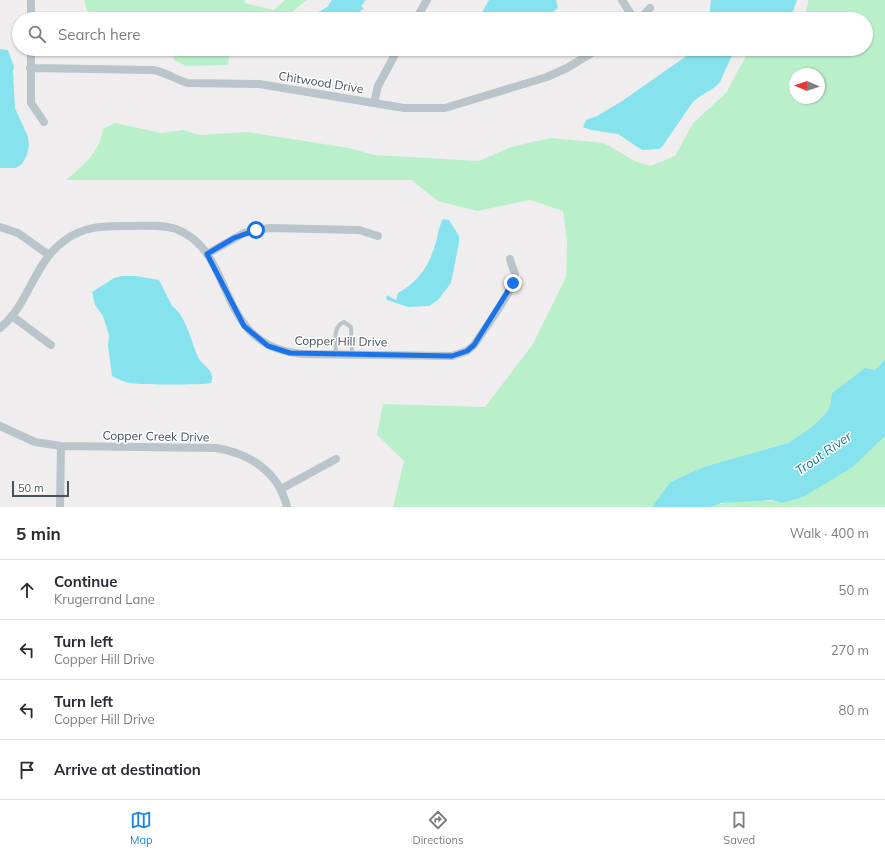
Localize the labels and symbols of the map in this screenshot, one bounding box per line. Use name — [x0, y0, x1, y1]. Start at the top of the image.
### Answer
street label: Chitwood Drive — [277, 68, 365, 96]
north arrow — [789, 68, 825, 104]
route start — [247, 221, 265, 239]
route end — [504, 274, 522, 292]
street label: Copper Hill Drive — [294, 333, 388, 349]
water label: Trout River — [792, 427, 855, 478]
street label: Copper Creek Drive — [102, 428, 210, 444]
scale bar — [12, 479, 69, 498]

